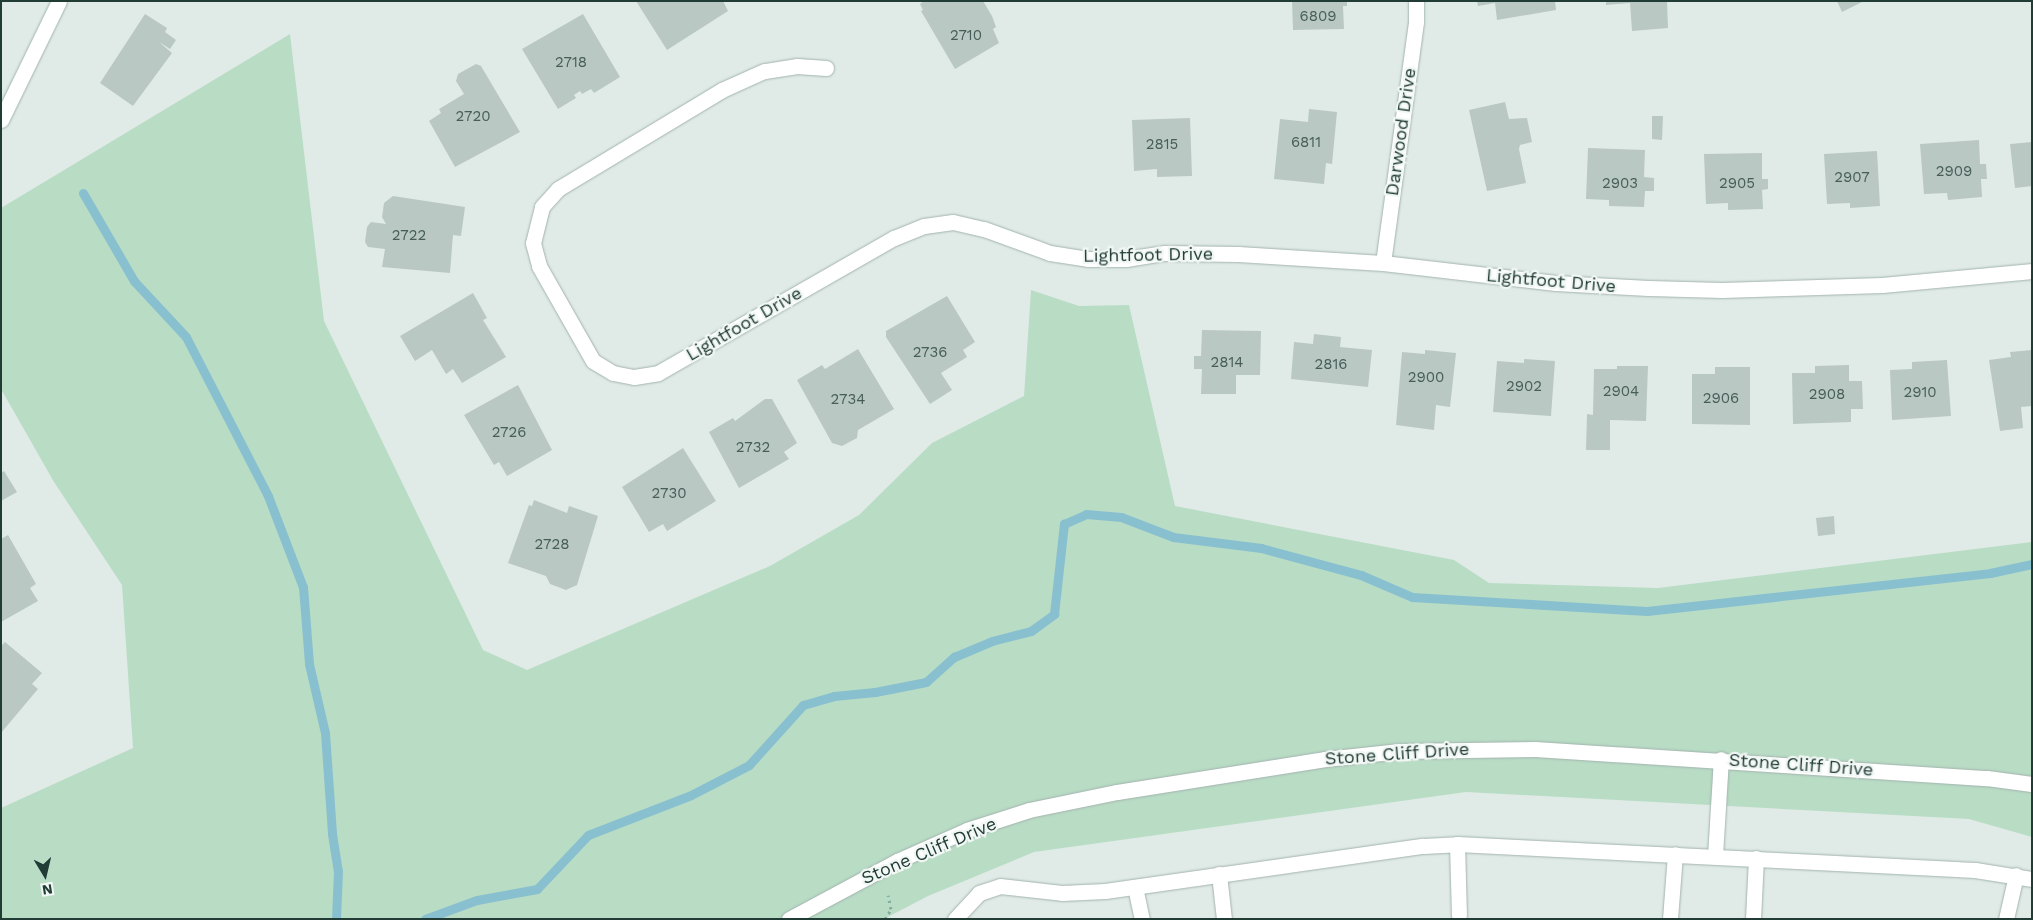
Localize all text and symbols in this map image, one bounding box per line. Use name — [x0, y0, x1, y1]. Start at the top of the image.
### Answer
house number: 6809 — [1300, 8, 1336, 26]
house number: 2710 — [950, 27, 982, 45]
house number: 2718 — [555, 54, 587, 72]
street label: Darwood Drive — [1381, 67, 1421, 197]
house number: 2720 — [456, 108, 490, 126]
house number: 6811 — [1291, 134, 1321, 152]
house number: 2815 — [1146, 136, 1178, 154]
house number: 2909 — [1936, 163, 1972, 181]
house number: 2907 — [1834, 169, 1870, 187]
house number: 2903 — [1602, 175, 1638, 193]
house number: 2905 — [1719, 175, 1755, 193]
house number: 2722 — [392, 227, 426, 245]
street label: Lightfoot Drive — [1083, 243, 1213, 267]
street label: Lightfoot Drive — [1485, 265, 1617, 297]
street label: Lightfoot Drive — [682, 282, 806, 366]
house number: 2736 — [913, 344, 947, 362]
house number: 2814 — [1211, 354, 1243, 372]
house number: 2816 — [1315, 356, 1347, 374]
house number: 2900 — [1408, 369, 1444, 387]
house number: 2902 — [1506, 378, 1542, 396]
house number: 2904 — [1603, 383, 1639, 401]
house number: 2910 — [1903, 384, 1937, 402]
house number: 2908 — [1809, 386, 1845, 404]
house number: 2906 — [1703, 390, 1739, 408]
house number: 2734 — [831, 391, 865, 409]
house number: 2726 — [492, 424, 526, 442]
house number: 2732 — [736, 439, 770, 457]
house number: 2730 — [652, 485, 686, 503]
house number: 2728 — [535, 536, 569, 554]
street label: Stone Cliff Drive — [1324, 738, 1470, 770]
street label: Stone Cliff Drive — [1728, 749, 1874, 781]
street label: Stone Cliff Drive — [858, 813, 1000, 889]
north arrow — [20, 850, 70, 900]
text: N — [41, 881, 54, 899]

